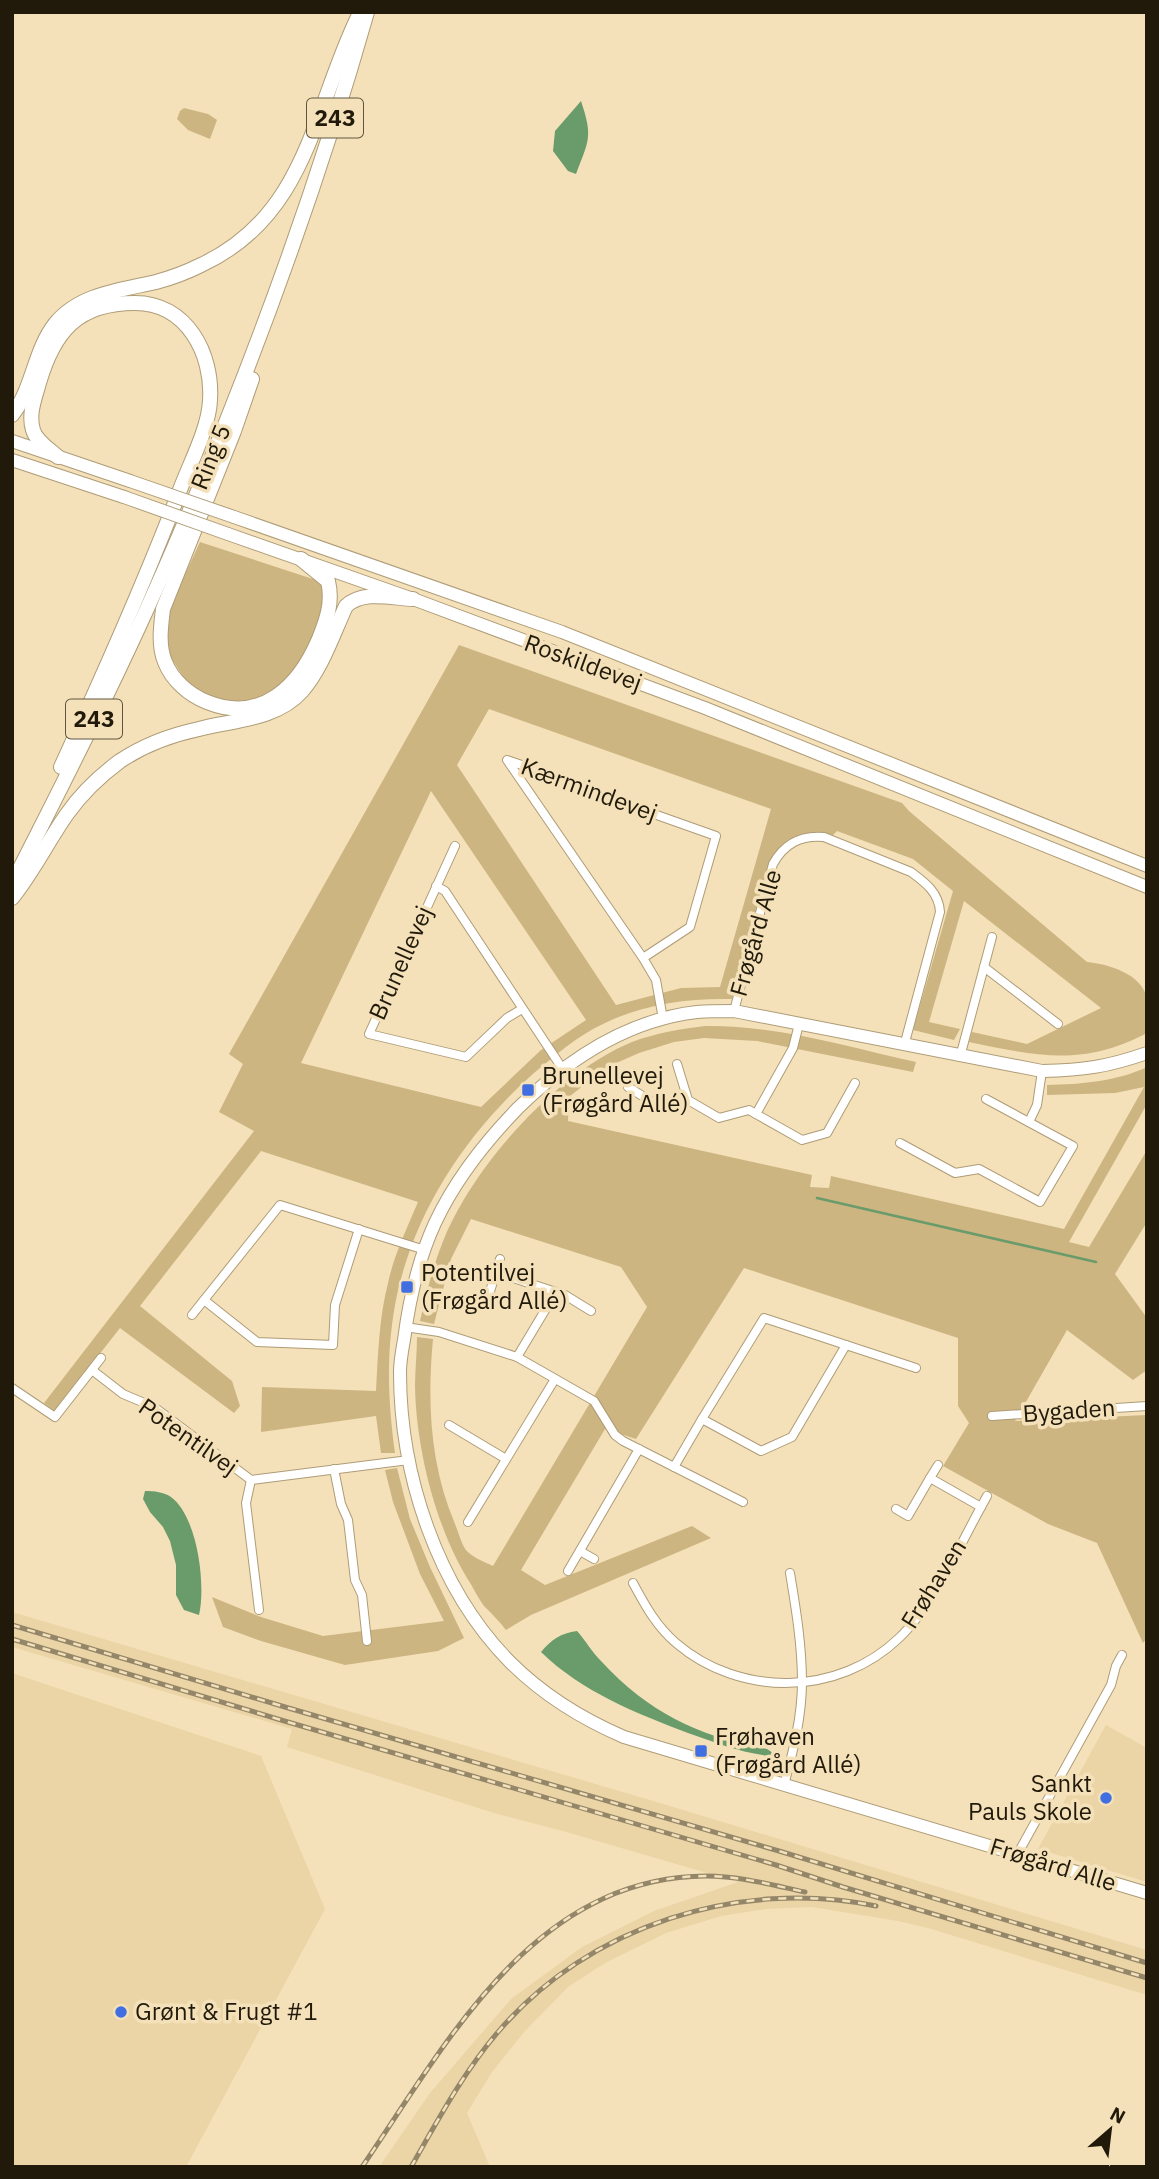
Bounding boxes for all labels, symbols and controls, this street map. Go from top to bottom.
road number: 243 [307,99,363,138]
street label: Ring 5 [183,419,238,494]
street label: Roskildevej [520,626,647,698]
road number: 243 [66,699,122,738]
street label: Kærmindevej [517,750,662,828]
street label: Frøgård Alle [722,866,788,1000]
street label: Brunellevej [361,901,439,1025]
place label: Brunellevej (Frøgård Allé) [542,1059,689,1119]
marker: Brunellevej (Frøgård Allé) [520,1082,536,1098]
place label: Potentilvej (Frøgård Allé) [421,1256,568,1316]
marker: Potentilvej (Frøgård Allé) [399,1279,415,1295]
street label: Potentilvej [133,1390,245,1482]
street label: Bygaden [1022,1391,1116,1429]
street label: Frøhaven [893,1533,973,1634]
place label: Frøhaven (Frøgård Allé) [715,1720,862,1780]
marker: Frøhaven (Frøgård Allé) [693,1743,709,1759]
place label: Sankt Pauls Skole [968,1767,1092,1827]
marker: Sankt Pauls Skole [1098,1790,1114,1806]
street label: Frøgård Alle [986,1830,1120,1898]
place label: Grønt & Frugt #1 [135,1995,318,2027]
marker: Grønt & Frugt #1 [113,2004,129,2020]
north arrow [1075,2095,1145,2165]
text: N [1106,2101,1130,2129]

